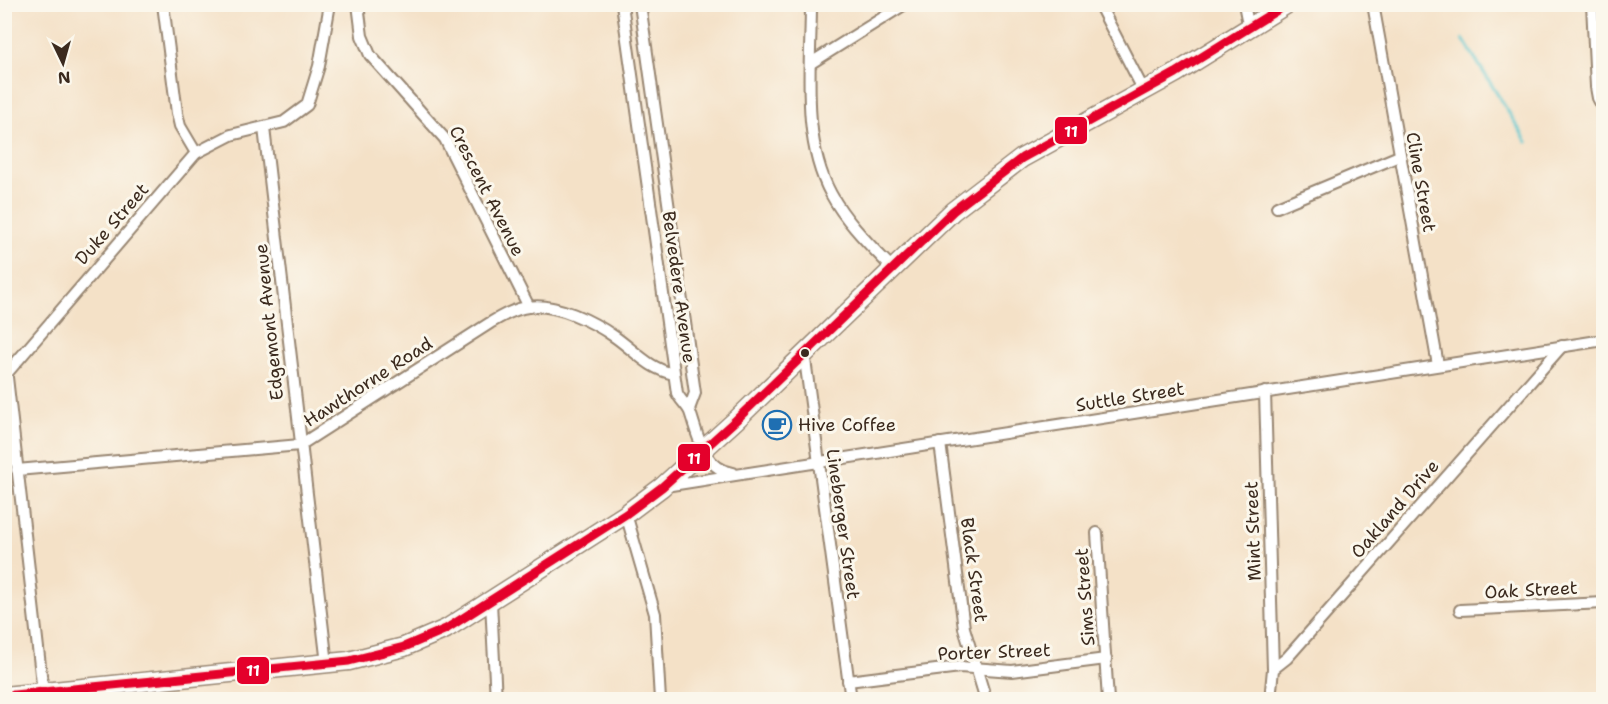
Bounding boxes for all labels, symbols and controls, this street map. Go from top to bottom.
north arrow [33,33,93,93]
text: N [57,66,71,88]
line badge: 11 [1054,116,1088,145]
text: 11 [1064,121,1078,142]
street label: Crescent Avenue [444,122,530,260]
street label: Cline Street [1400,130,1442,234]
street label: Duke Street [70,178,154,270]
street label: Belvedere Avenue [656,209,702,365]
street label: Edgemont Avenue [249,242,289,402]
street label: Hawthorne Road [299,331,437,433]
unlabelled marker [799,347,811,359]
street label: Suttle Street [1074,377,1186,417]
cafe icon: Hive Coffee [761,409,793,441]
place label: Hive Coffee [798,413,896,437]
line badge: 11 [677,443,711,472]
street label: Lineberger Street [821,447,865,601]
text: 11 [687,448,701,469]
street label: Oakland Drive [1345,455,1445,563]
street label: Mint Street [1239,481,1267,581]
street label: Black Street [955,516,993,624]
street label: Sims Street [1070,547,1100,647]
street label: Oak Street [1484,576,1578,604]
street label: Porter Street [937,638,1051,666]
line badge: 11 [236,656,270,685]
text: 11 [246,660,260,681]

